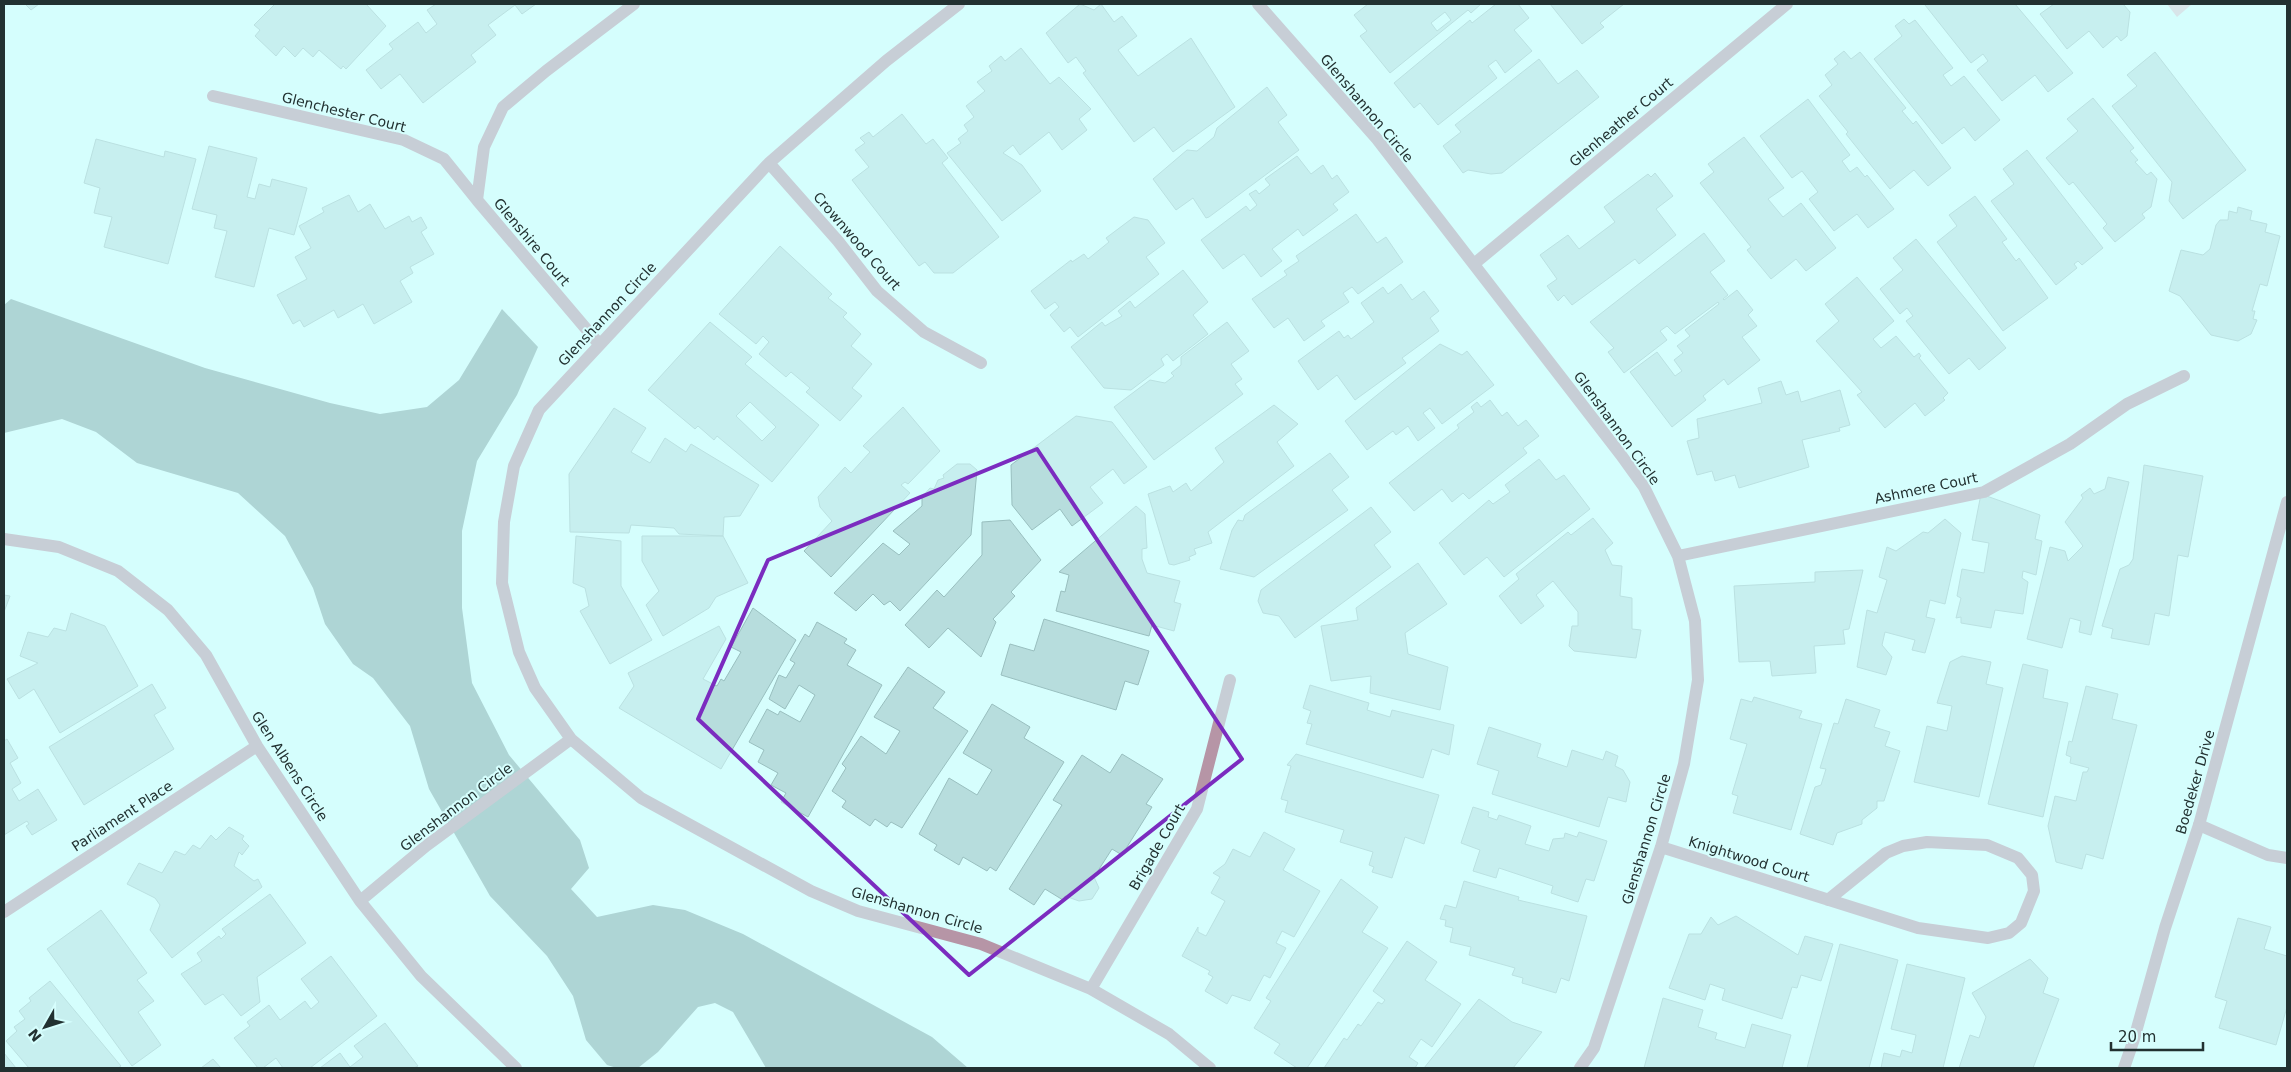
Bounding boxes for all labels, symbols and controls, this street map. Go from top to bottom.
street label: Glenshannon Circle [1317,51,1417,165]
street label: Glenheather Court [1566,74,1676,170]
street label: Glenchester Court [280,89,408,135]
street label: Crownwood Court [810,189,904,294]
street label: Glenshire Court [491,195,574,289]
street label: Glenshannon Circle [555,259,659,369]
street label: Glenshannon Circle [1571,368,1663,488]
street label: Ashmere Court [1873,469,1979,507]
street label: Glen Albens Circle [249,708,331,824]
street label: Boedeker Drive [2172,728,2218,836]
street label: Glenshannon Circle [397,760,515,854]
street label: Glenshannon Circle [1618,772,1674,906]
street label: Parliament Place [69,777,175,855]
street label: Brigade Court [1126,801,1188,893]
street label: Knightwood Court [1687,833,1812,885]
street label: Glenshannon Circle [849,884,985,936]
north arrow [20,1002,70,1052]
scale bar [2111,1020,2204,1052]
text: N [25,1026,45,1045]
text: 20 m [2118,1028,2156,1046]

